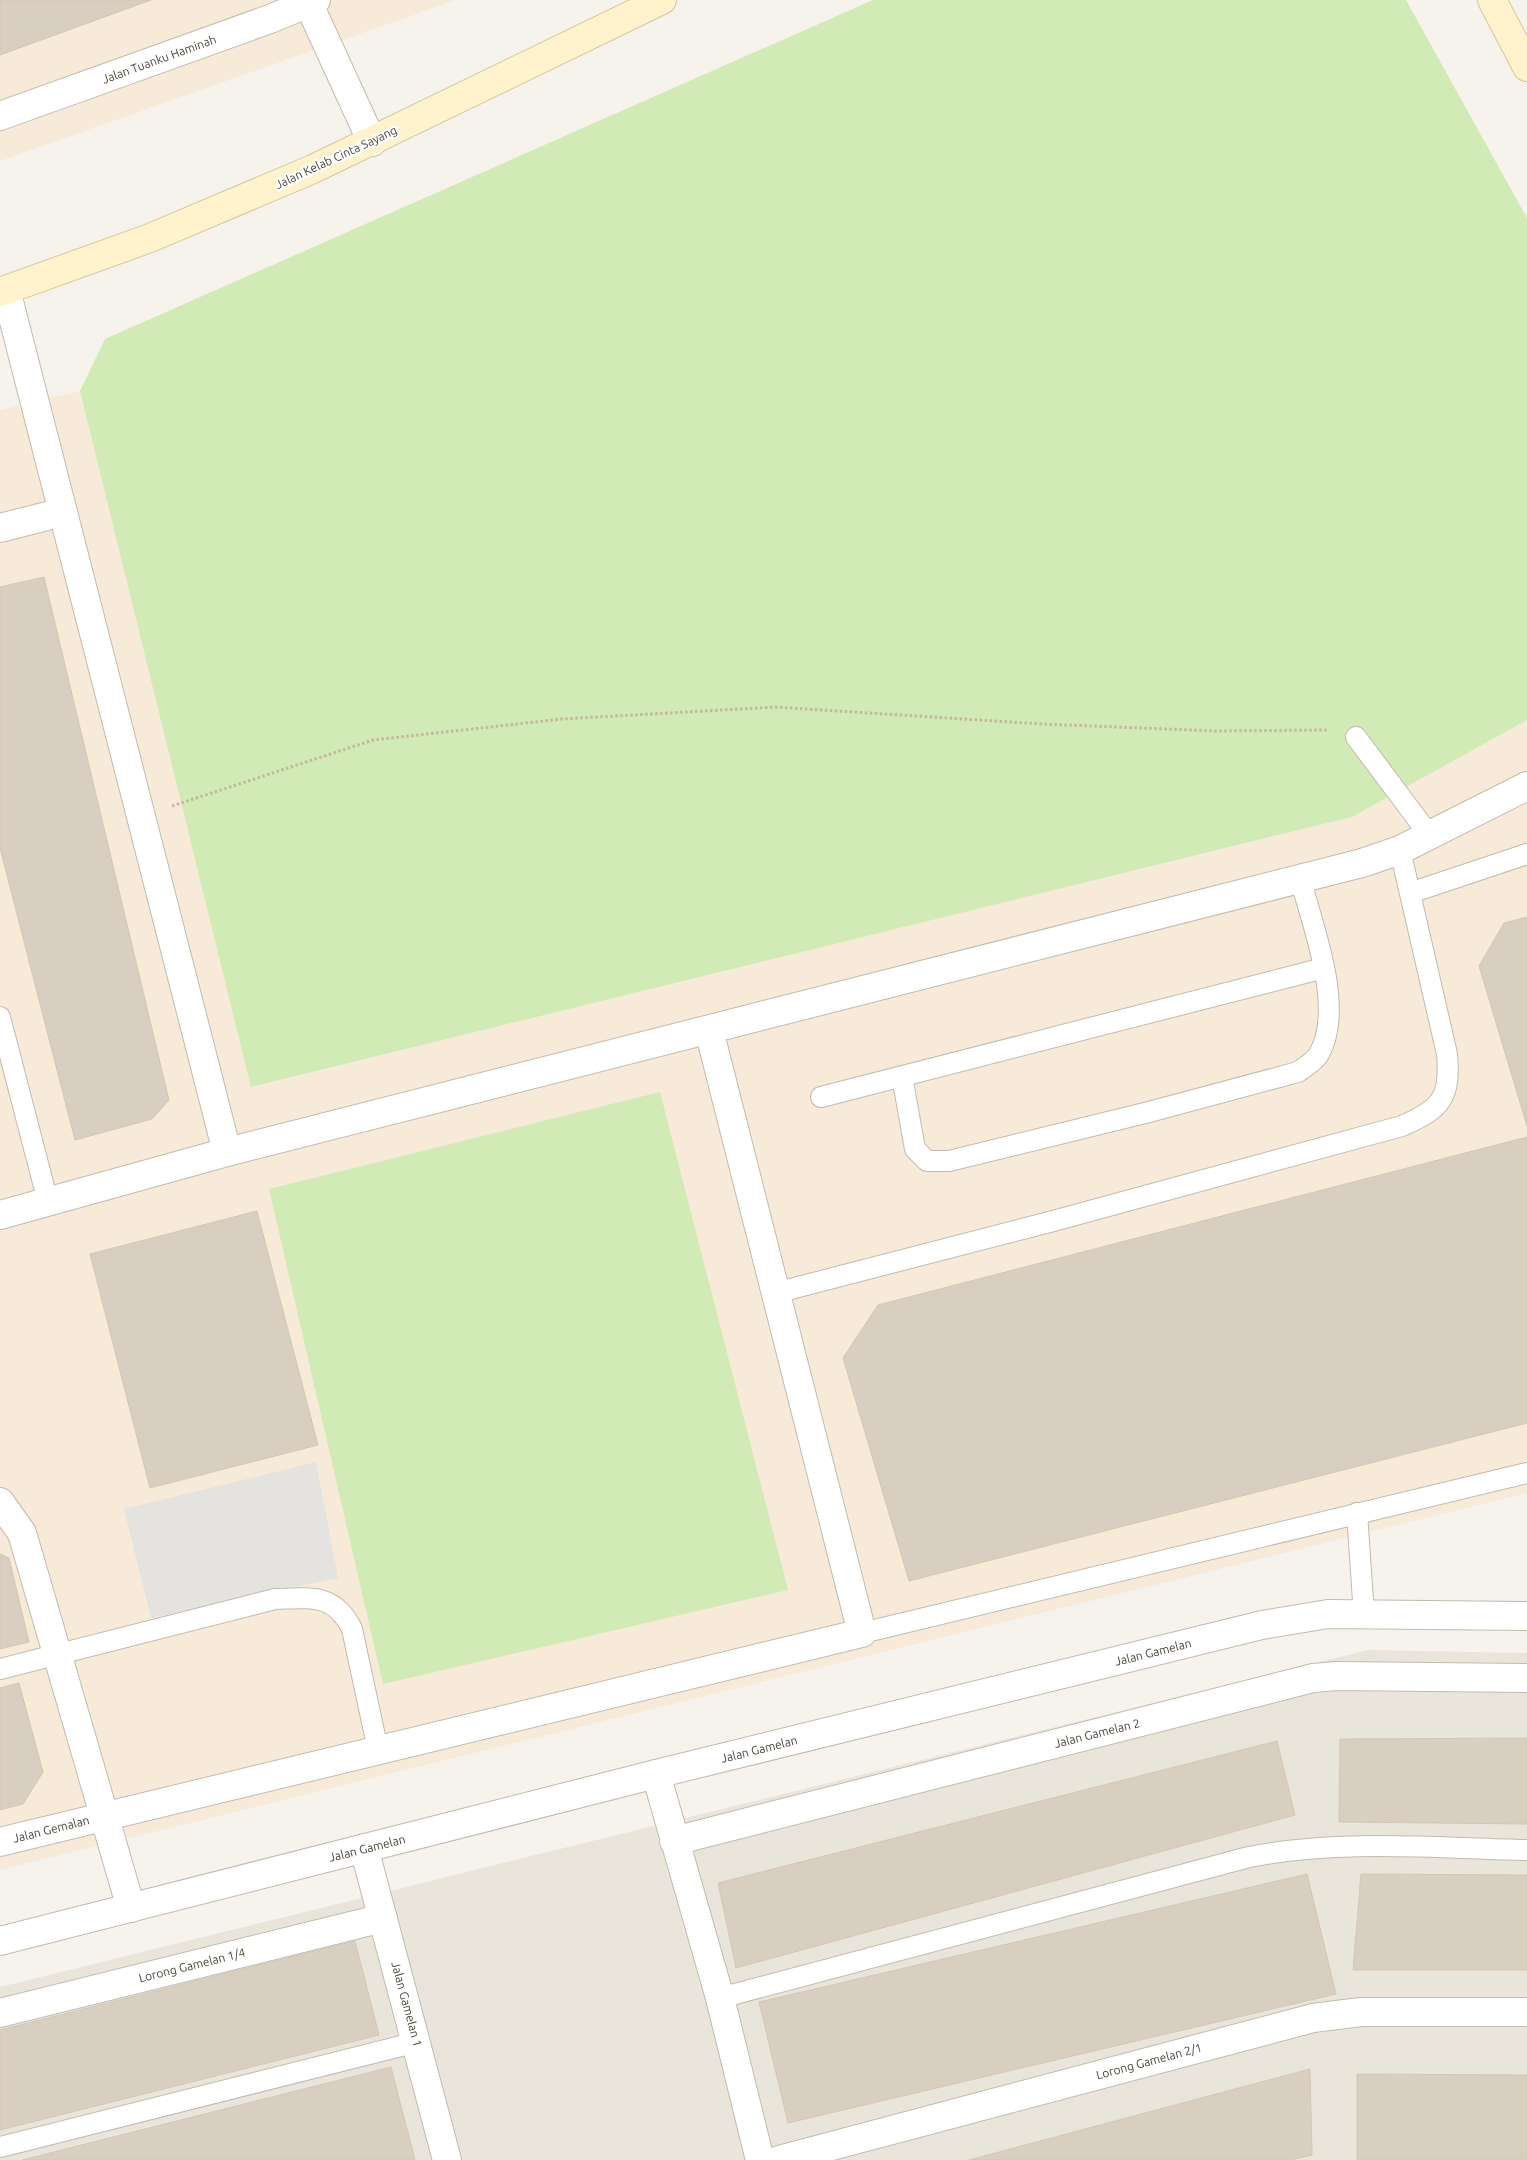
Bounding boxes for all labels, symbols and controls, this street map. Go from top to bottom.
street label: Jalan Tuanku Haminah [100,32,218,86]
street label: Jalan Kelab Cinta Sayang [273,123,399,191]
street label: Jalan Gamelan [1113,1636,1193,1668]
street label: Jalan Gamelan 2 [1053,1716,1141,1750]
street label: Jalan Gamelan [719,1733,799,1765]
street label: Jalan Gemalan [11,1813,91,1845]
street label: Jalan Gamelan [327,1832,407,1864]
street label: Lorong Gamelan 1/4 [137,1945,247,1985]
street label: Jalan Gamelan 1 [389,1960,425,2048]
street label: Lorong Gamelan 2/1 [1095,2041,1203,2081]

